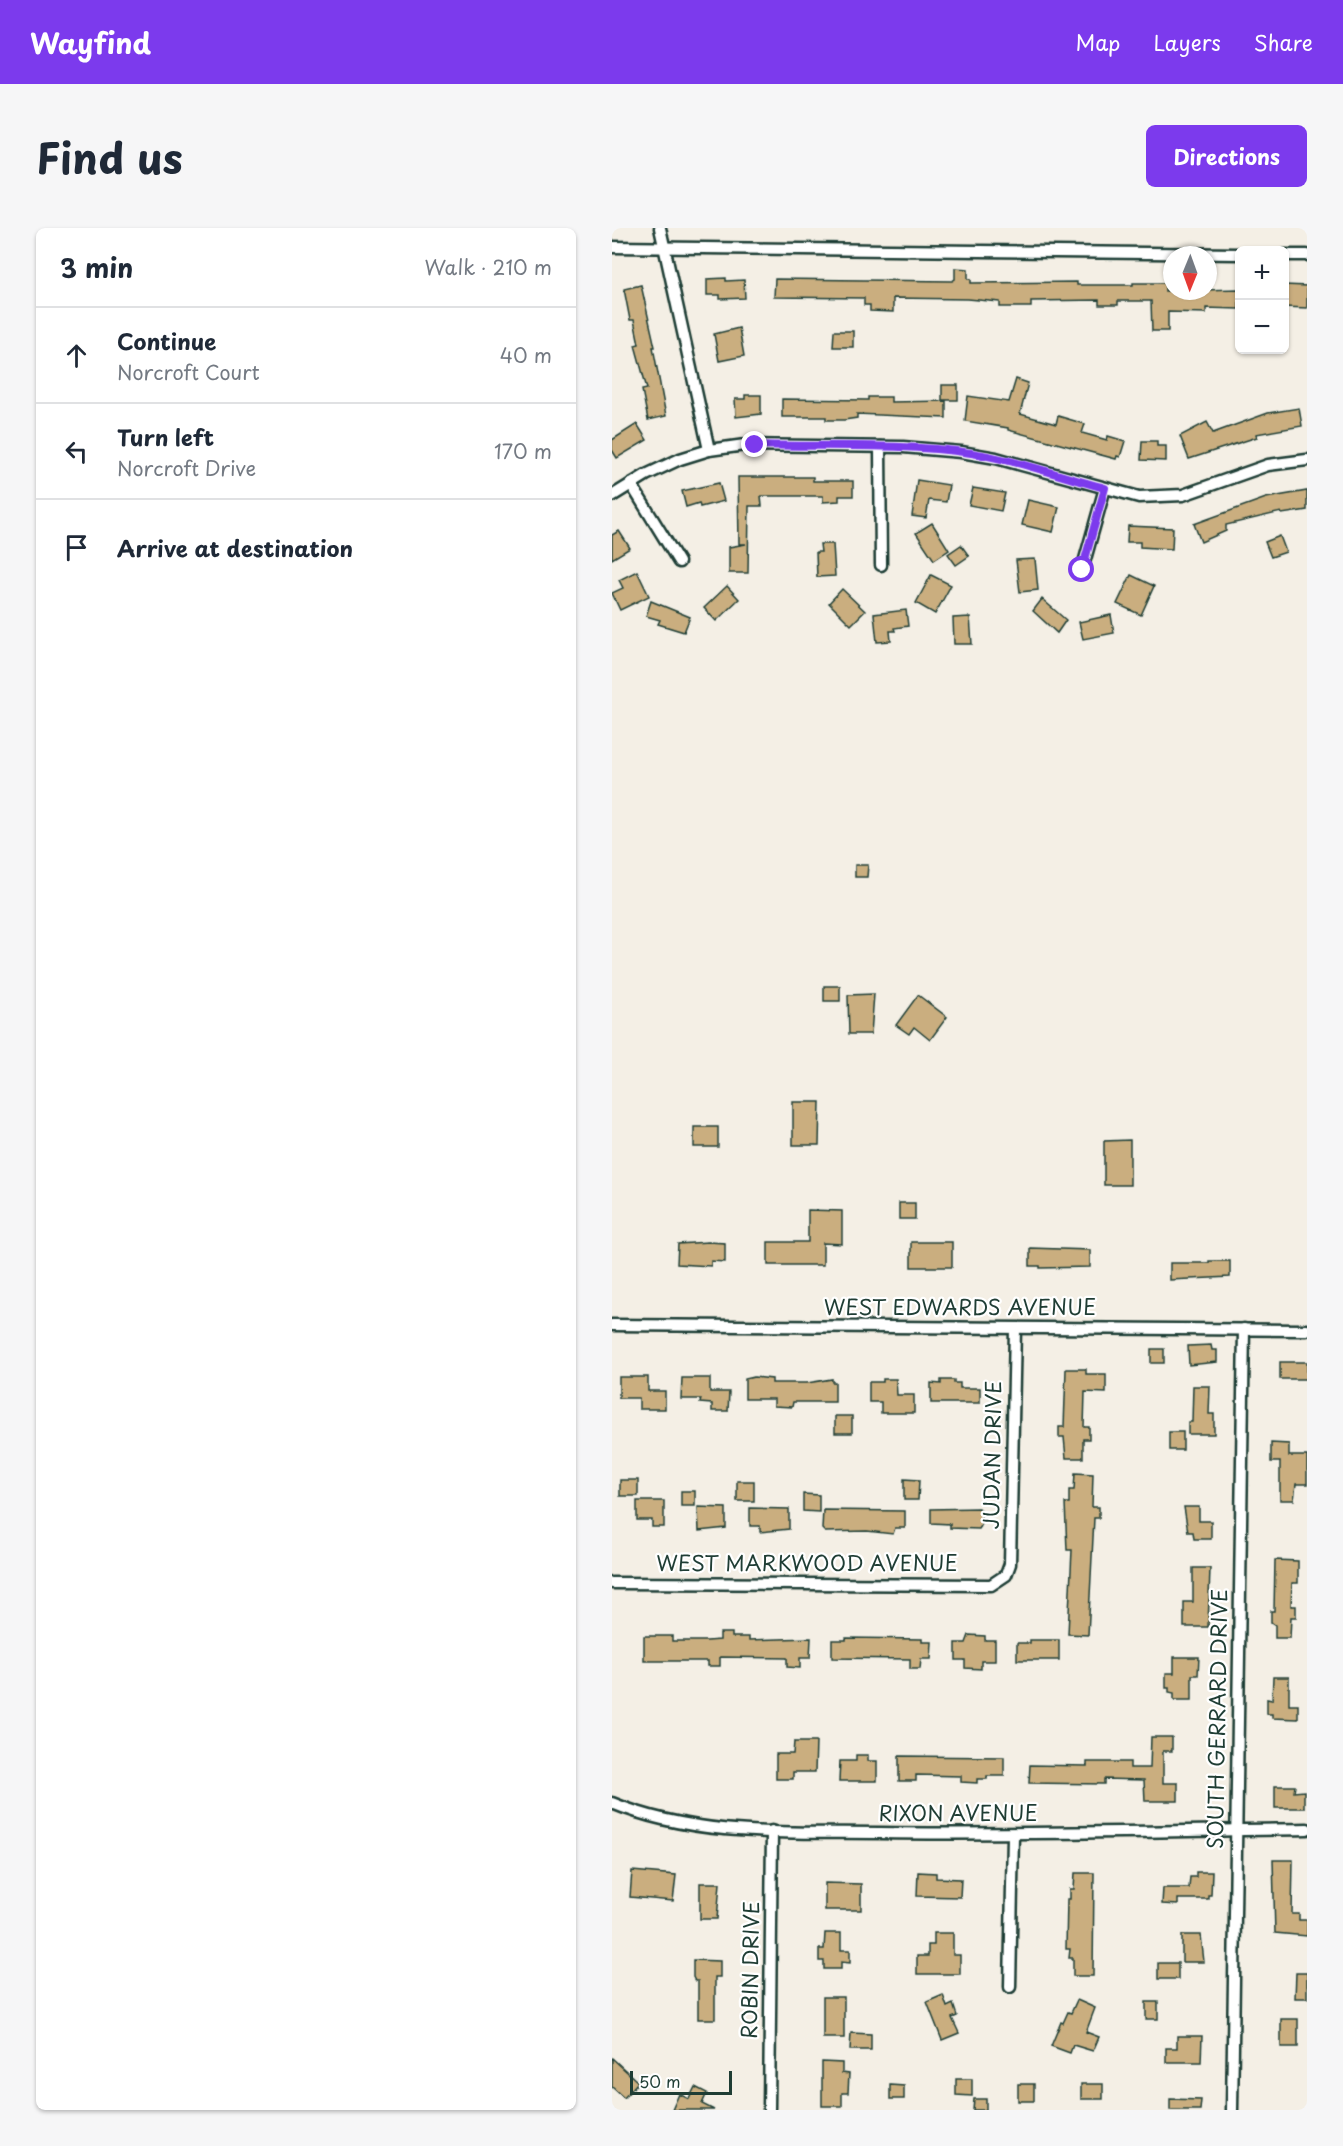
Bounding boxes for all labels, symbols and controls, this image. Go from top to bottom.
text: Wayfind [30,21,151,64]
text: Map [1076,26,1120,58]
text: Layers [1153,26,1221,58]
text: Share [1254,26,1313,58]
text: Find us [36,125,183,188]
button: Directions [1146,125,1307,187]
north arrow [1163,246,1217,300]
map controls [1235,246,1289,354]
button: + [1235,246,1289,300]
text: 3 min [60,248,133,287]
text: Walk · 210 m [425,252,552,282]
button: − [1235,300,1289,354]
text: Continue [117,324,216,357]
icon: ahead [60,339,93,372]
text: 40 m [500,340,552,370]
text: Norcroft Court [117,357,260,387]
text: Turn left [117,420,214,453]
route end [741,431,767,457]
icon: left [60,435,93,468]
text: 170 m [494,436,552,466]
text: Norcroft Drive [117,453,256,483]
icon: arrive [60,531,93,564]
text: Arrive at destination [117,531,353,564]
route start [1068,556,1094,582]
street label: WEST EDWARDS AVENUE [824,1290,1096,1322]
street label: JUDAN DRIVE [974,1380,1008,1530]
street label: WEST MARKWOOD AVENUE [656,1546,958,1578]
street label: SOUTH GERRARD DRIVE [1198,1589,1234,1849]
street label: RIXON AVENUE [878,1796,1038,1828]
street label: ROBIN DRIVE [732,1901,766,2039]
scale bar [630,2068,732,2096]
text: 50 m [639,2069,680,2093]

